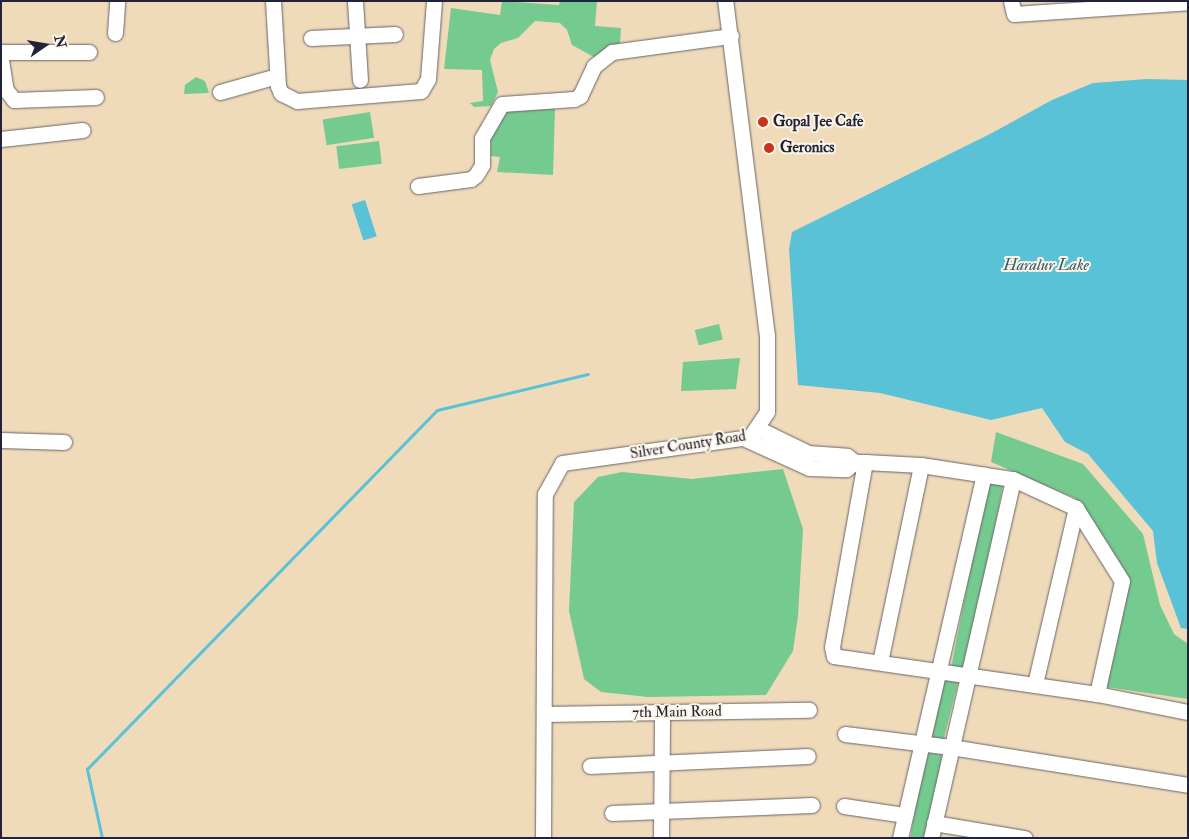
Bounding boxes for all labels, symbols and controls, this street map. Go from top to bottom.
north arrow [20,20,70,70]
text: N [50,33,70,50]
place label: Gopal Jee Cafe [773,113,863,131]
marker: Gopal Jee Cafe [757,116,769,128]
place label: Geronics [780,139,834,157]
marker: Geronics [762,141,776,155]
water label: Haralur Lake [1003,255,1089,275]
street label: Silver County Road [629,427,747,463]
street label: 7th Main Road [632,702,722,722]

